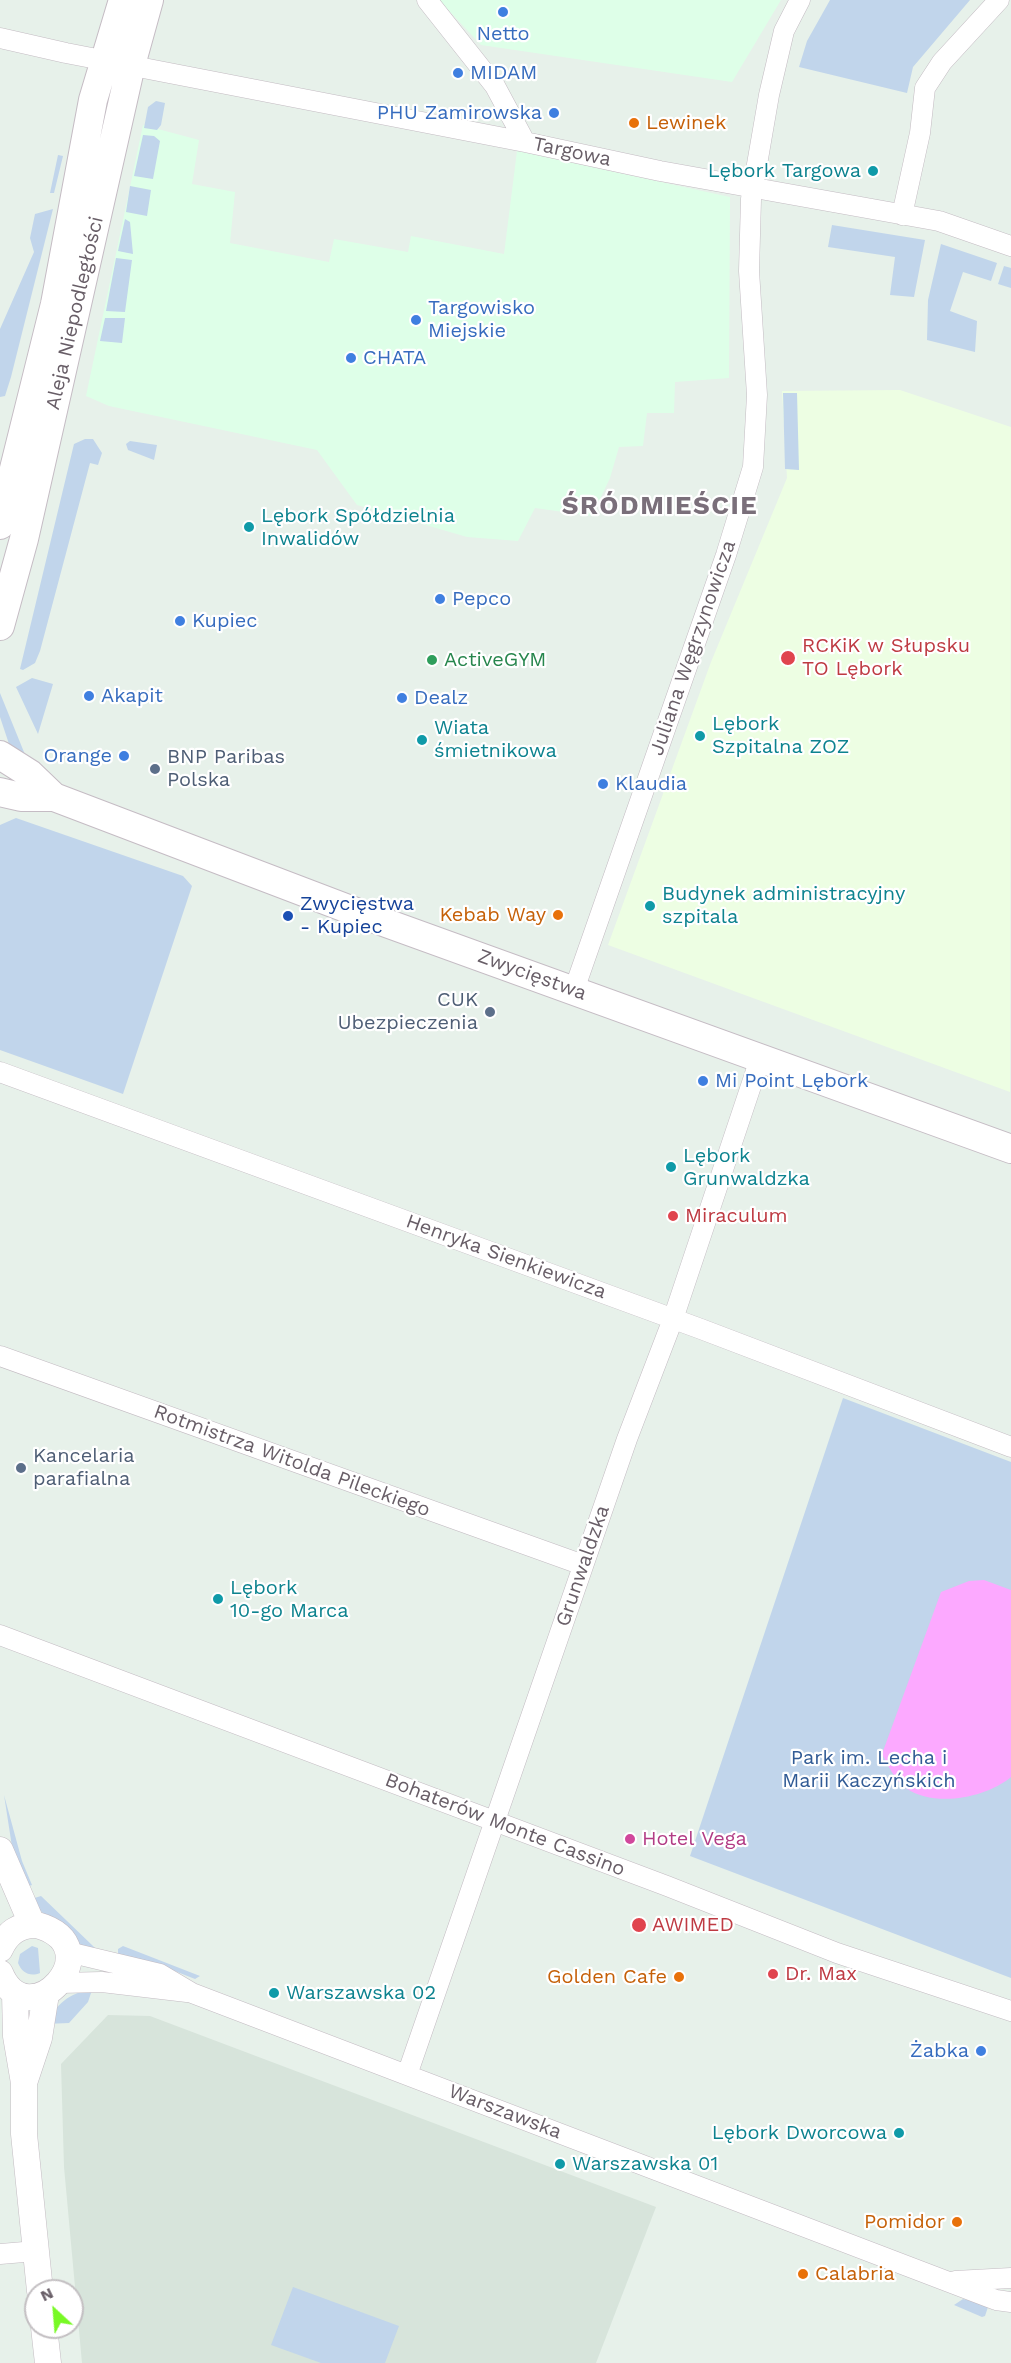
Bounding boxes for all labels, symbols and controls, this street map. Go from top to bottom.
marker: Netto [496,5,510,19]
place label: Netto [476,22,530,46]
place label: MIDAM [470,61,537,85]
marker: MIDAM [451,66,465,80]
place label: PHU Zamirowska [377,101,542,125]
marker: PHU Zamirowska [547,106,561,120]
place label: Lewinek [646,111,726,135]
marker: Lewinek [627,116,641,130]
street label: Targowa [531,132,613,172]
place label: Lębork Targowa [708,159,861,183]
marker: Lębork Targowa [866,164,880,178]
street label: Aleja Niepodległości [41,214,109,412]
place label: Targowisko Miejskie [428,296,535,343]
marker: Targowisko Miejskie [409,313,423,327]
place label: CHATA [363,346,426,370]
marker: CHATA [344,351,358,365]
district label: ŚRÓDMIEŚCIE [562,490,758,522]
place label: Lębork Spółdzielnia Inwalidów [261,504,455,551]
marker: Lębork Spółdzielnia Inwalidów [242,520,256,534]
street label: Juliana Węgrzynowicza [645,537,741,759]
place label: Pepco [452,587,511,611]
marker: Pepco [433,592,447,606]
place label: Kupiec [192,609,258,633]
marker: Kupiec [173,614,187,628]
place label: RCKiK w Słupsku TO Lębork [802,634,970,681]
place label: ActiveGYM [444,648,546,672]
marker: RCKiK w Słupsku TO Lębork [779,649,797,667]
marker: ActiveGYM [425,653,439,667]
place label: Akapit [101,684,163,708]
place label: Dealz [414,686,468,710]
marker: Akapit [82,689,96,703]
marker: Dealz [395,691,409,705]
place label: Lębork Szpitalna ZOZ [712,712,849,759]
place label: Wiata śmietnikowa [434,716,557,763]
marker: Lębork Szpitalna ZOZ [693,729,707,743]
marker: Wiata śmietnikowa [415,733,429,747]
place label: Orange [43,744,112,768]
place label: BNP Paribas Polska [167,745,285,792]
marker: Orange [117,749,131,763]
marker: BNP Paribas Polska [148,762,162,776]
place label: Klaudia [615,772,687,796]
marker: Klaudia [596,777,610,791]
place label: Budynek administracyjny szpitala [662,882,905,929]
place label: Zwycięstwa - Kupiec [300,892,414,939]
marker: Budynek administracyjny szpitala [643,899,657,913]
place label: Kebab Way [439,903,546,927]
marker: Kebab Way [551,908,565,922]
marker: Zwycięstwa - Kupiec [281,909,295,923]
street label: Zwycięstwa [474,944,590,1006]
place label: CUK Ubezpieczenia [338,988,478,1035]
marker: CUK Ubezpieczenia [483,1005,497,1019]
place label: Mi Point Lębork [715,1069,868,1093]
marker: Mi Point Lębork [696,1074,710,1088]
place label: Lębork Grunwaldzka [683,1144,810,1191]
marker: Lębork Grunwaldzka [664,1160,678,1174]
place label: Miraculum [685,1204,788,1228]
marker: Miraculum [666,1209,680,1223]
street label: Henryka Sienkiewicza [403,1210,609,1304]
street label: Rotmistrza Witolda Pileckiego [151,1400,433,1522]
place label: Kancelaria parafialna [33,1444,135,1491]
marker: Kancelaria parafialna [14,1461,28,1475]
street label: Grunwaldzka [551,1502,615,1630]
place label: Lębork 10-go Marca [230,1576,349,1623]
marker: Lębork 10-go Marca [211,1592,225,1606]
park label: Park im. Lecha i Marii Kaczyńskich [782,1746,956,1793]
street label: Bohaterów Monte Cassino [382,1768,628,1882]
place label: Hotel Vega [642,1827,747,1851]
marker: Hotel Vega [623,1832,637,1846]
place label: AWIMED [652,1913,734,1937]
marker: AWIMED [630,1916,648,1934]
place label: Dr. Max [785,1962,857,1986]
place label: Golden Cafe [547,1965,667,1989]
marker: Dr. Max [766,1967,780,1981]
marker: Golden Cafe [672,1970,686,1984]
place label: Warszawska 02 [286,1981,436,2005]
marker: Warszawska 02 [267,1986,281,2000]
place label: Żabka [910,2039,969,2063]
marker: Żabka [974,2044,988,2058]
street label: Warszawska [445,2079,565,2145]
place label: Lębork Dworcowa [712,2121,887,2145]
marker: Lębork Dworcowa [892,2126,906,2140]
place label: Warszawska 01 [572,2152,718,2176]
marker: Warszawska 01 [553,2157,567,2171]
place label: Pomidor [864,2210,945,2234]
marker: Pomidor [950,2215,964,2229]
place label: Calabria [815,2262,895,2286]
marker: Calabria [796,2267,810,2281]
north arrow [24,2279,84,2339]
text: N [37,2283,56,2305]

